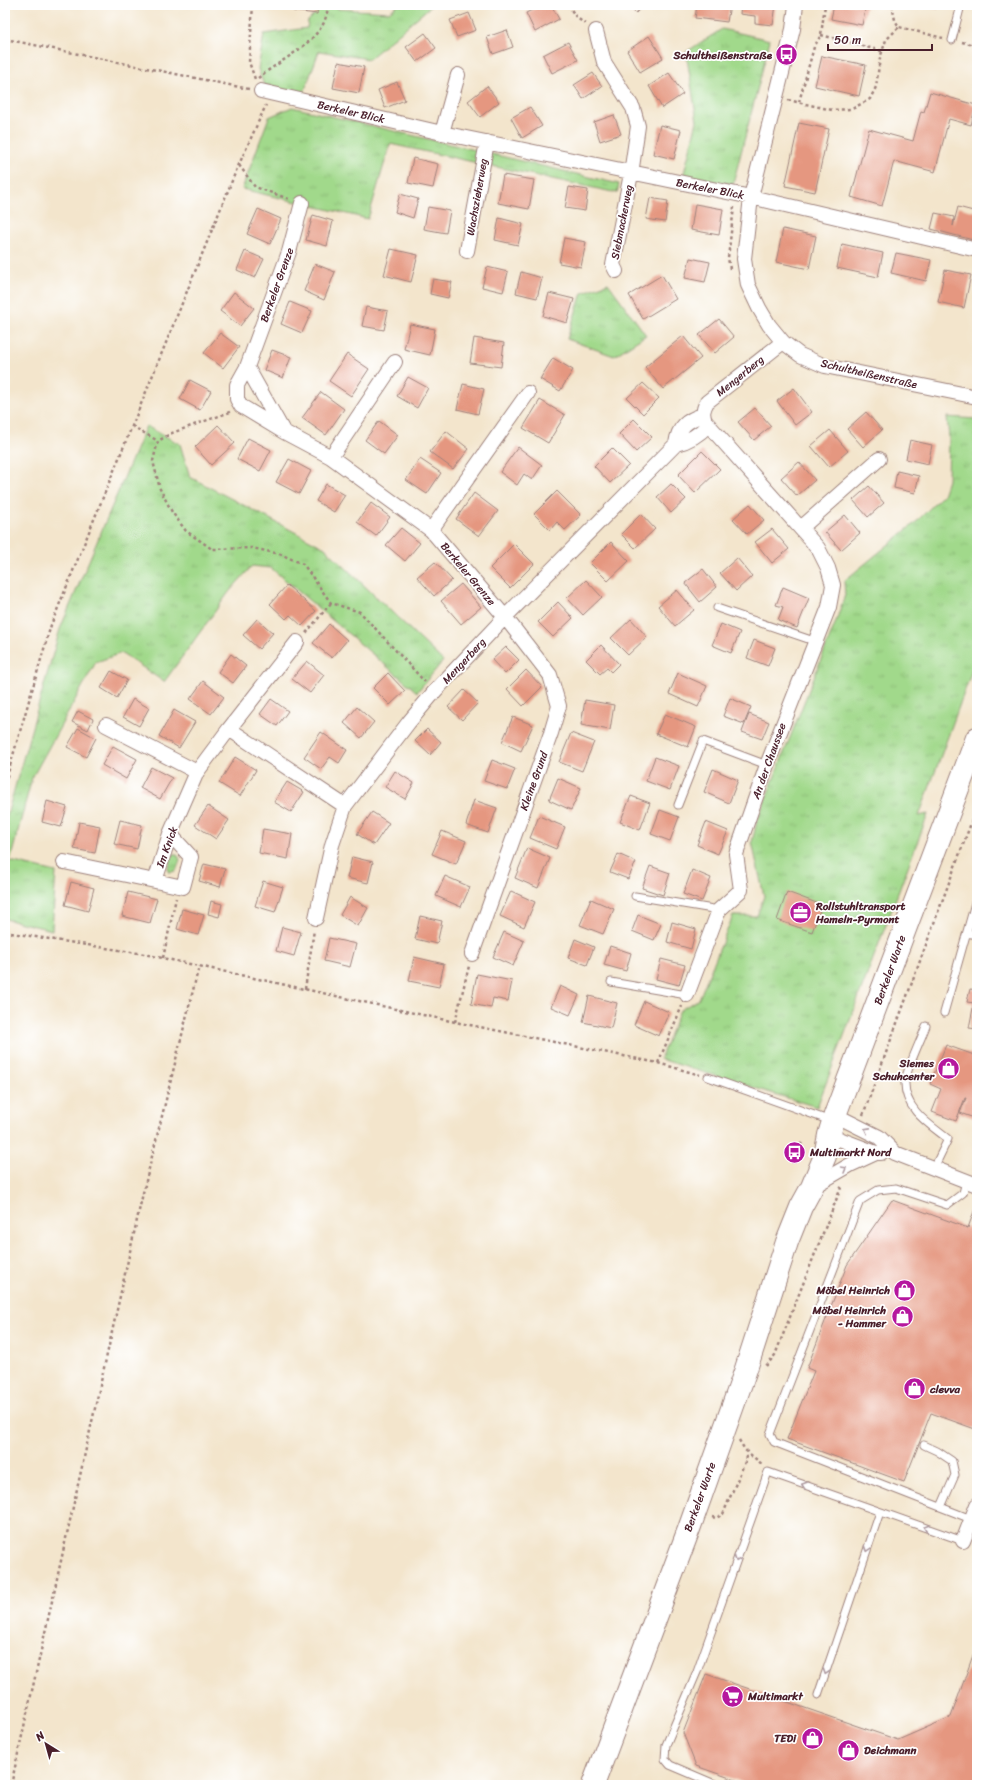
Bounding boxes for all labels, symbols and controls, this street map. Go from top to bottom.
scale bar [828,26,932,52]
text: 50 m [834,29,861,51]
bus stop icon: Schultheißenstraße [774,42,800,68]
place label: Schultheißenstraße [673,46,773,65]
street label: Berkeler Blick [315,95,387,129]
street label: Wachszieherweg [461,156,493,237]
street label: Berkeler Blick [674,173,746,205]
street label: Siebmacherweg [605,183,639,261]
street label: Berkeler Grenze [255,245,299,325]
street label: Mengerberg [712,350,769,402]
street label: Schultheißenstraße [819,354,920,394]
street label: Berkeler Grenze [436,538,501,610]
street label: Mengerberg [437,633,491,689]
street label: An der Chaussee [746,720,792,803]
street label: Kleine Grund [515,748,554,813]
street label: Im Knick [150,824,183,871]
place label: Rollstuhltransport Hameln-Pyrmont [815,897,905,929]
office icon: Rollstuhltransport Hameln-Pyrmont [787,899,813,925]
street label: Berkeler Warte [869,932,912,1008]
place label: Siemes Schuhcenter [872,1054,935,1086]
shop icon: Siemes Schuhcenter [936,1056,962,1082]
one-way arrow [864,1128,872,1135]
bus stop icon: Multimarkt Nord [782,1139,808,1165]
place label: Multimarkt Nord [809,1143,892,1162]
one-way arrow [840,1166,847,1173]
shop icon: Möbel Heinrich [892,1277,918,1303]
place label: Möbel Heinrich [815,1281,890,1300]
place label: Möbel Heinrich - Hammer [811,1301,887,1333]
shop icon: Möbel Heinrich - Hammer [889,1303,915,1329]
shop icon: clevva [902,1376,928,1402]
place label: clevva [929,1380,961,1399]
street label: Berkeler Warte [679,1459,722,1535]
one-way arrow [800,1481,807,1489]
one-way arrow [923,1524,930,1533]
one-way arrow [864,1545,872,1552]
one-way arrow [733,1555,742,1562]
one-way arrow [822,1668,831,1675]
supermarket icon: Multimarkt [720,1683,746,1709]
place label: Multimarkt [747,1687,804,1706]
north arrow [26,1724,66,1764]
shop icon: TEDi [799,1725,825,1751]
text: N [31,1726,49,1747]
place label: TEDi [774,1729,797,1748]
shop icon: Deichmann [835,1737,861,1763]
place label: Deichmann [864,1741,916,1760]

